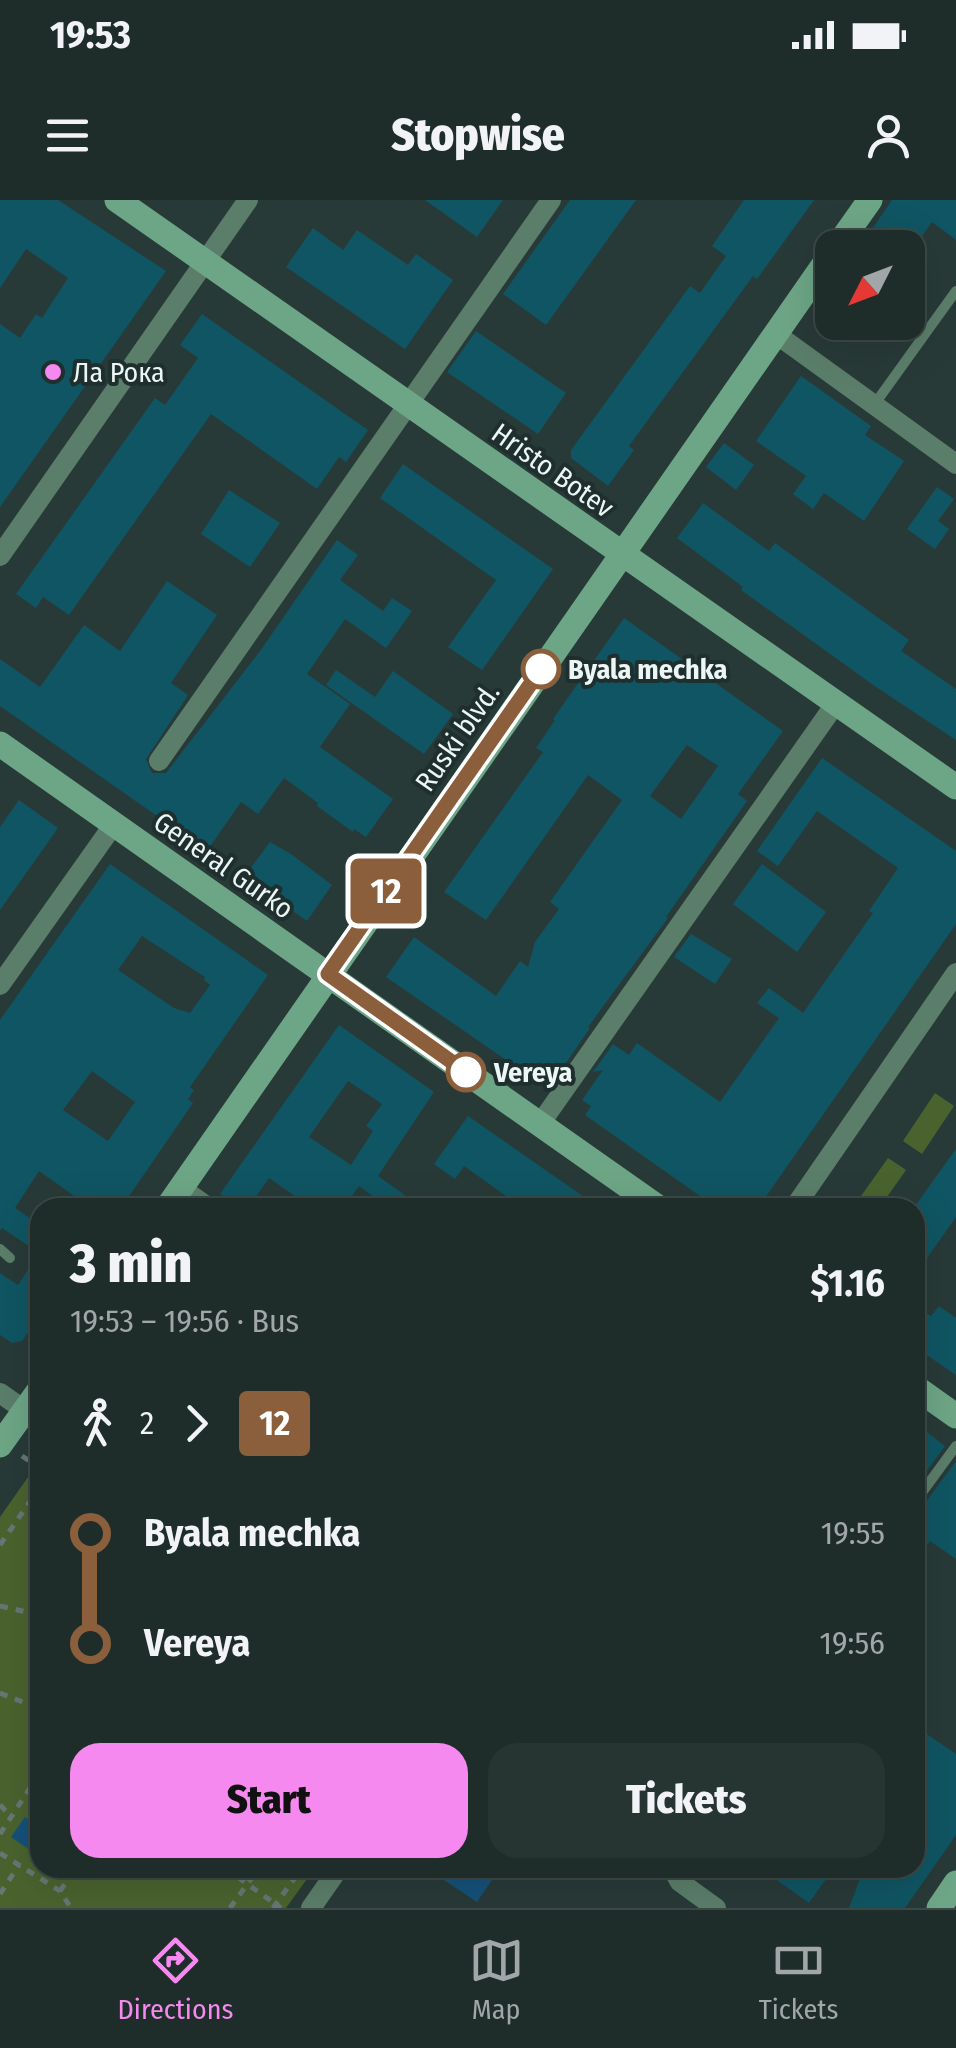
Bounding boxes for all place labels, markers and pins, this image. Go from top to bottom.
place label: Ла Рока [73,356,165,389]
marker: Ла Рока [42,361,64,383]
marker: Byala mechka [522,650,560,688]
place label: Byala mechka [568,653,728,686]
marker: Vereya [447,1053,485,1091]
place label: Vereya [493,1056,572,1089]

